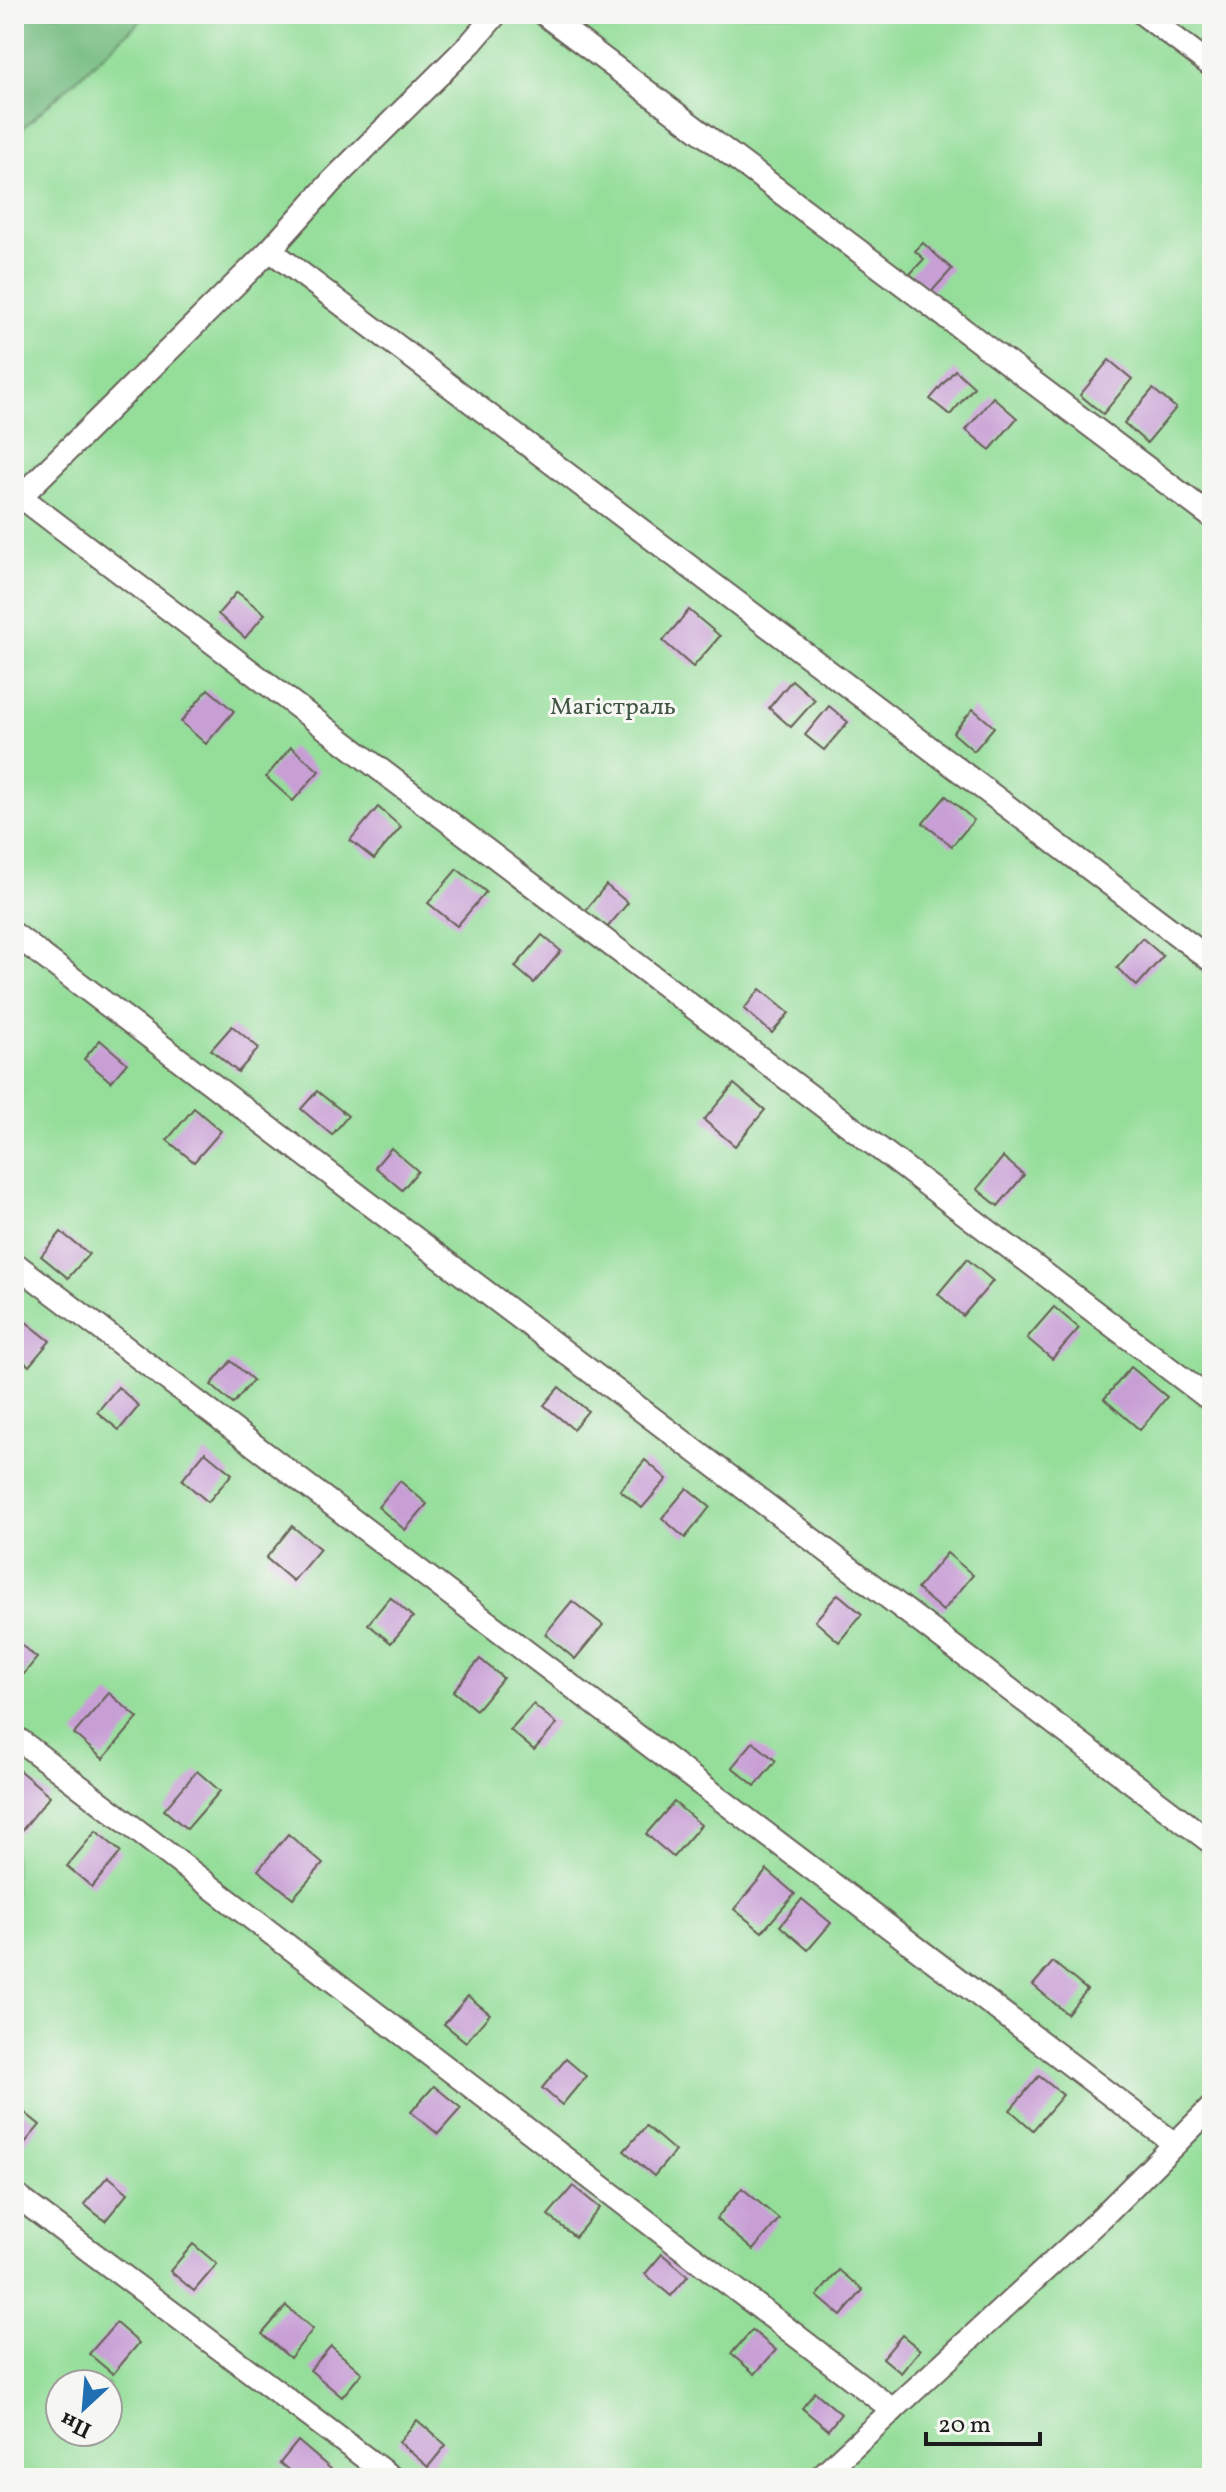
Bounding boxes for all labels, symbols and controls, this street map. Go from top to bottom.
park label: Магістраль [550,691,676,725]
north arrow [44,2368,124,2448]
scale bar [926,2396,1040,2446]
text: Пн [55,2403,97,2445]
text: 20 m [938,2409,991,2443]

